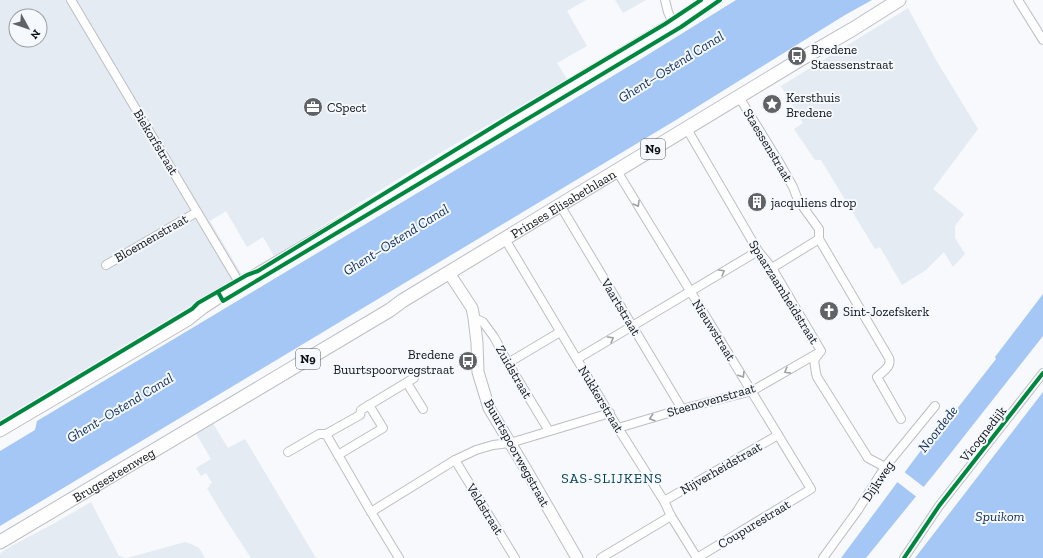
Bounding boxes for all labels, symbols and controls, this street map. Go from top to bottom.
north arrow [8,8,48,48]
text: N [27,27,43,42]
water label: Ghent–Ostend Canal [615,28,727,106]
place label: Bredene Staessenstraat [811,42,894,72]
bus stop icon: Bredene Staessenstraat [786,45,808,67]
place label: Kersthuis Bredene [786,90,840,120]
place icon: Kersthuis Bredene [761,93,783,115]
office icon: CSpect [302,96,324,118]
place label: CSpect [327,100,367,115]
street label: Staessenstraat [740,106,796,184]
street label: Biekorfstraat [131,107,182,178]
road number: N9 [641,139,665,159]
street label: Prinses Elisabethlaan [508,166,619,241]
building icon: jacquliens drop [746,191,768,213]
place label: jacquliens drop [770,195,857,211]
one-way arrow [633,200,640,207]
water label: Ghent–Ostend Canal [340,201,452,279]
street label: Bloemenstraat [112,211,190,265]
street label: Spaarzaamheidstraat [746,237,822,347]
one-way arrow [718,270,725,277]
street label: Vaartstraat [598,275,644,338]
street label: Nieuwstraat [689,297,739,364]
church icon: Sint-Jozefskerk [818,300,840,322]
place label: Sint-Jozefskerk [843,304,929,319]
one-way arrow [607,336,614,344]
street label: Zuidstraat [493,343,535,401]
place label: Bredene Buurtspoorwegstraat [333,347,454,377]
road number: N9 [296,349,320,369]
bus stop icon: Bredene Buurtspoorwegstraat [457,350,479,372]
street label: Nukkerstraat [575,363,627,435]
one-way arrow [784,366,791,373]
water label: Ghent–Ostend Canal [64,370,176,446]
one-way arrow [737,371,744,378]
street label: Steenovenstraat [665,380,757,420]
street label: Buurtspoorwegstraat [481,397,553,510]
water label: Noordede [915,402,961,456]
street label: Vicognedijk [956,403,1010,466]
one-way arrow [649,413,656,422]
street label: Nijverheidstraat [678,438,765,498]
street label: Brugsesteenweg [70,444,157,505]
street label: Dijkweg [859,458,898,505]
district label: SAS-SLIJKENS [561,470,663,487]
street label: Veldstraat [463,480,507,538]
street label: Coupurestraat [715,496,793,551]
water label: Spuikom [975,508,1025,525]

